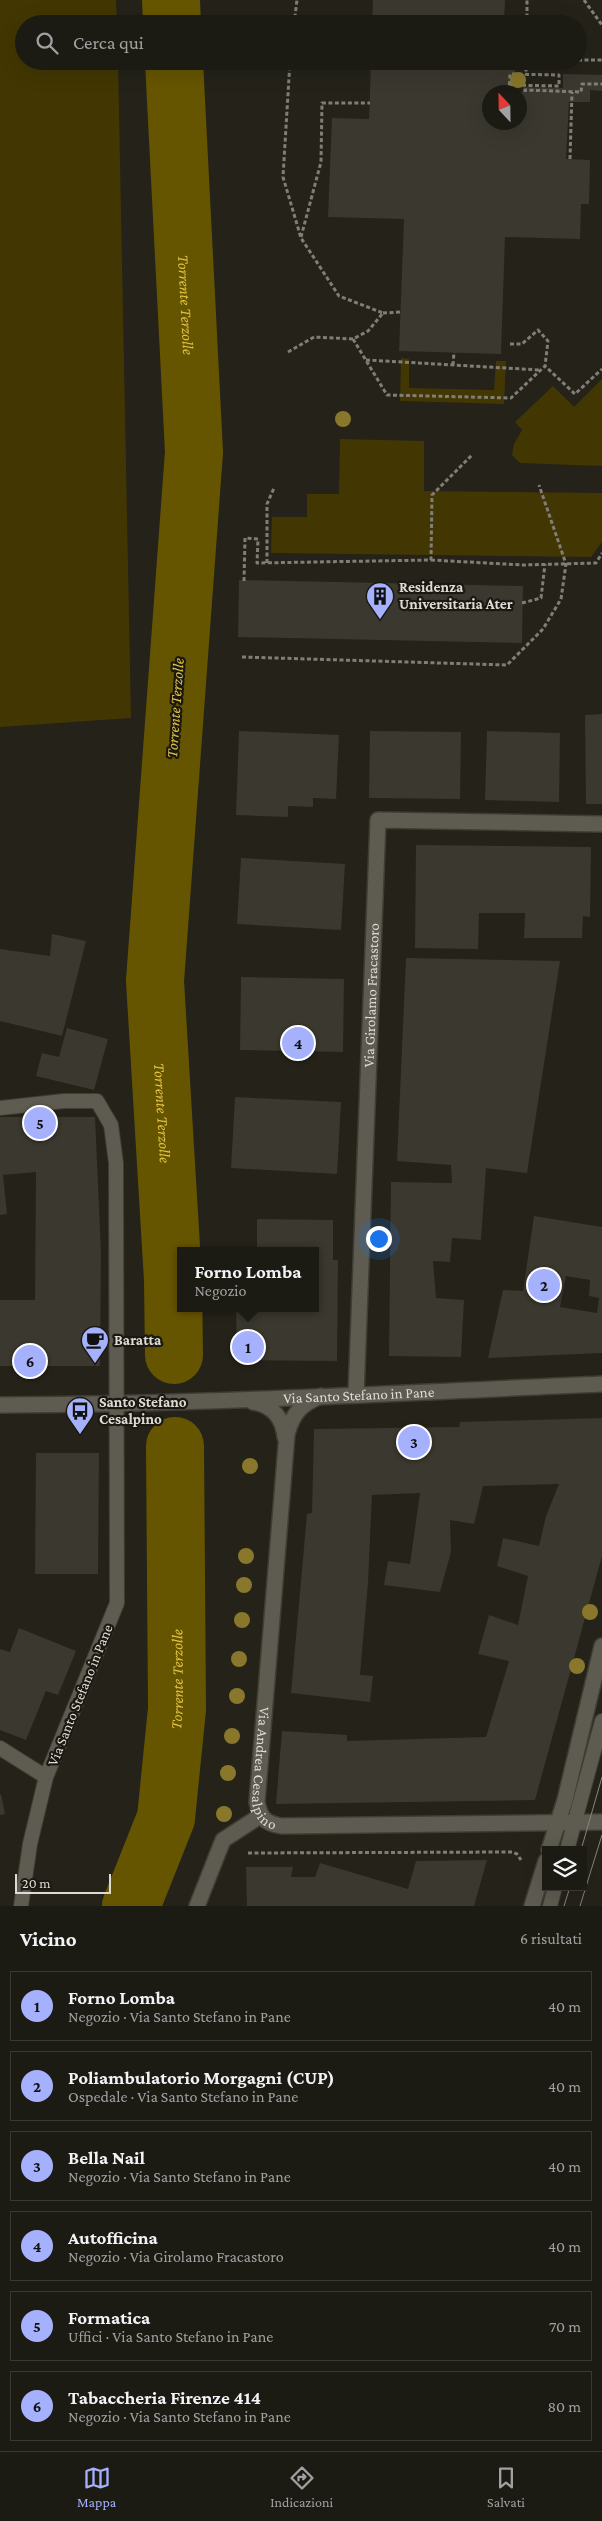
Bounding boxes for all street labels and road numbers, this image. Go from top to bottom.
street label: Via Girolamo Fracastoro [361,923,382,1068]
street label: Via Santo Stefano in Pane [283,1384,435,1406]
street label: Via Santo Stefano in Pane [44,1622,116,1768]
street label: Via Andrea Cesalpino [249,1706,279,1833]

